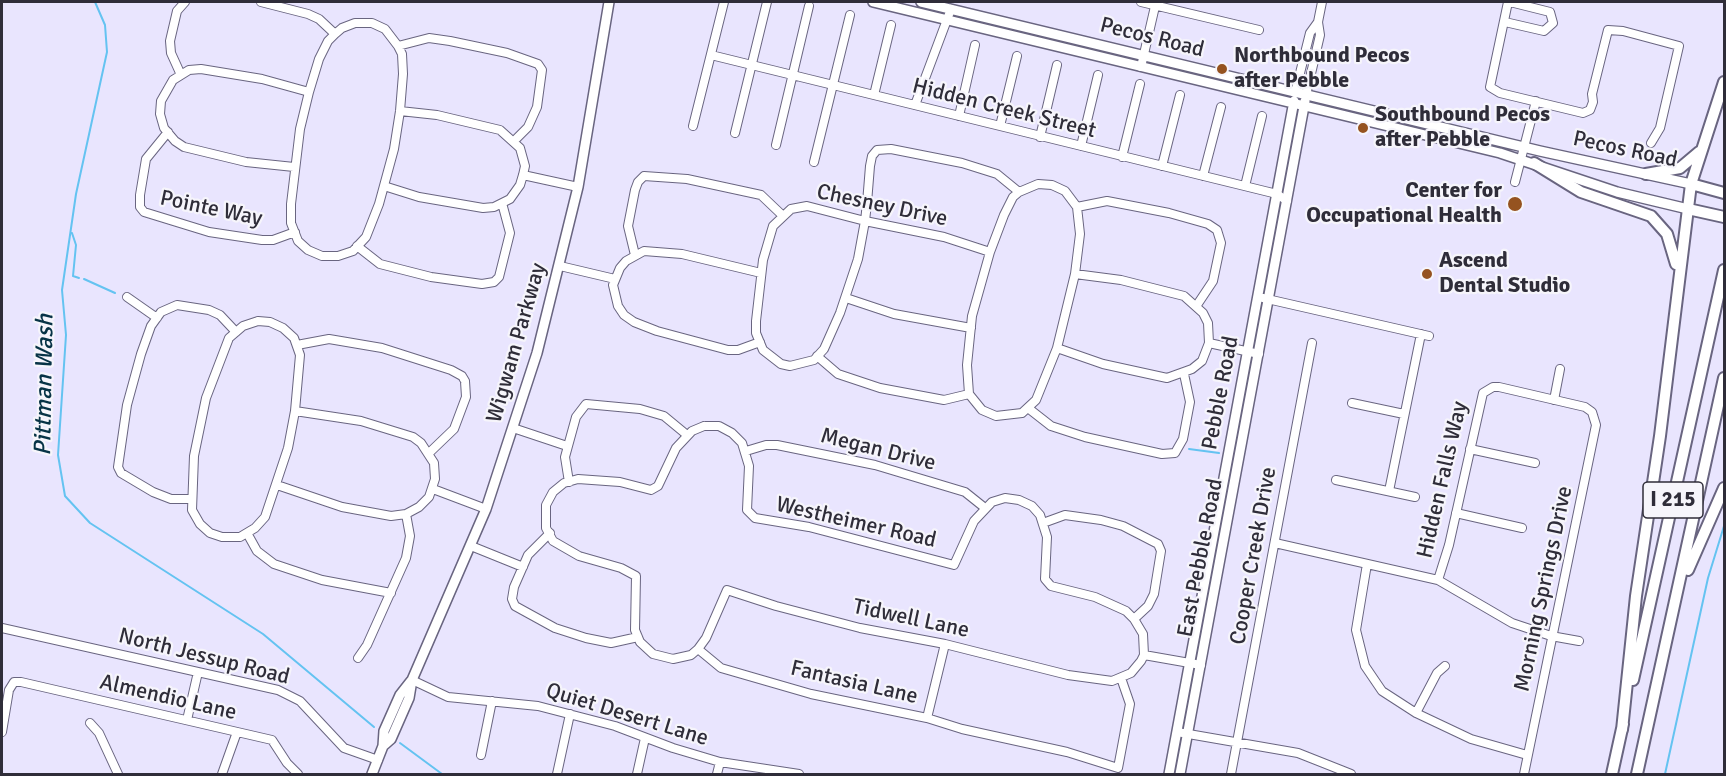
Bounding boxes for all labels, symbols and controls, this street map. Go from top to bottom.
street label: Pecos Road [1097,12,1207,64]
place label: Northbound Pecos after Pebble [1234,43,1409,94]
marker: Northbound Pecos after Pebble [1215,62,1229,76]
street label: Hidden Creek Street [910,73,1098,145]
place label: Southbound Pecos after Pebble [1375,102,1550,154]
marker: Southbound Pecos after Pebble [1356,121,1370,135]
street label: Pecos Road [1570,126,1680,174]
place label: Center for Occupational Health [1306,178,1502,230]
street label: Chesney Drive [814,179,950,233]
street label: Pointe Way [158,185,264,233]
marker: Center for Occupational Health [1506,195,1524,213]
place label: Ascend Dental Studio [1439,248,1570,300]
street label: Wigwam Parkway [482,260,552,426]
marker: Ascend Dental Studio [1420,267,1434,281]
water label: Pittman Wash [29,314,61,456]
street label: Pebble Road [1197,334,1245,452]
street label: Hidden Falls Way [1412,399,1474,561]
street label: Megan Drive [818,423,938,477]
street label: Cooper Creek Drive [1225,465,1283,647]
street label: East Pebble Road [1173,477,1229,639]
road number: I 215 [1643,482,1703,518]
street label: Morning Springs Drive [1509,484,1579,694]
street label: Westheimer Road [773,492,939,554]
street label: Tidwell Lane [851,594,971,644]
street label: North Jessup Road [116,623,292,691]
street label: Fantasia Lane [788,656,920,710]
street label: Almendio Lane [97,669,239,727]
street label: Quiet Desert Lane [543,678,711,752]

